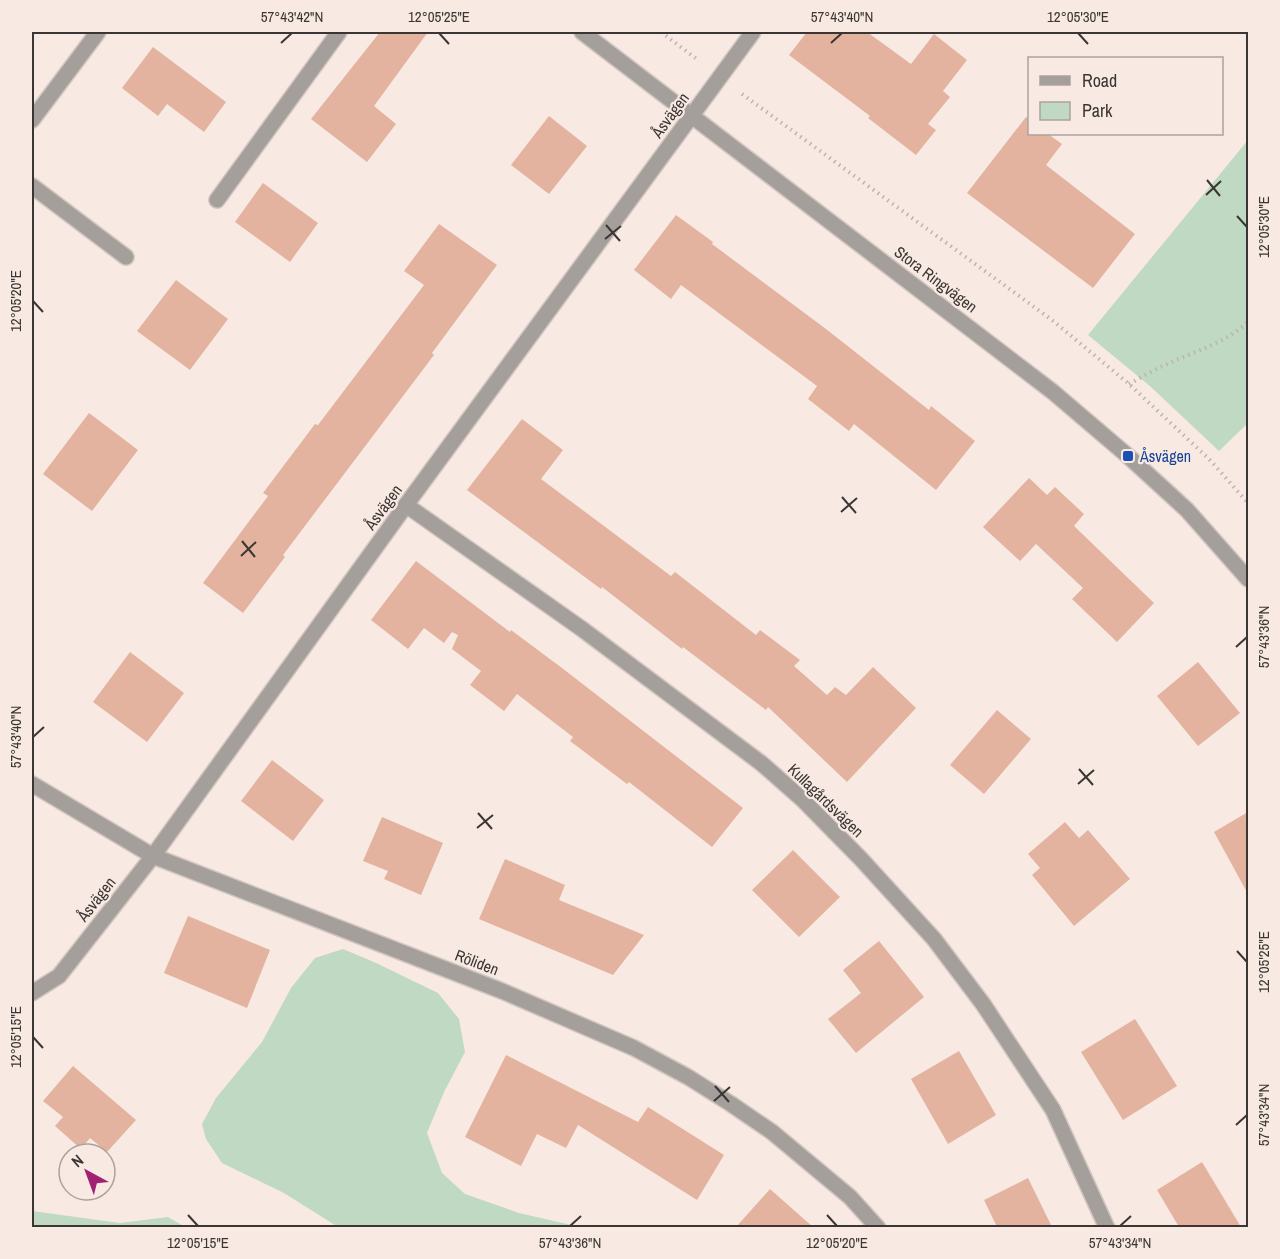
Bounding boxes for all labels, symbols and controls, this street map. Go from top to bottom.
text: 57°43'42"N [261,6,323,27]
text: 12°05'25"E [408,6,470,27]
text: 57°43'40"N [811,6,873,27]
text: 12°05'30"E [1047,6,1109,27]
legend [1028,57,1223,135]
text: Road [1082,68,1117,93]
street label: Åsvägen [646,88,694,143]
text: Park [1082,98,1113,123]
text: 12°05'30"E [1253,196,1274,258]
street label: Stora Ringvägen [890,241,982,317]
text: 12°05'20"E [5,270,26,332]
place label: Åsvägen [1139,445,1191,467]
marker: Åsvägen [1121,449,1135,463]
street label: Åsvägen [359,480,407,535]
text: 57°43'36"N [1253,606,1274,668]
text: 57°43'40"N [5,706,26,768]
street label: Kullagårdsvägen [783,758,869,842]
street label: Åsvägen [71,872,120,927]
text: 12°05'25"E [1253,931,1274,993]
street label: Röliden [452,944,502,980]
text: 12°05'15"E [5,1006,26,1068]
text: 57°43'34"N [1253,1084,1274,1146]
north arrow [57,1142,117,1202]
text: N [66,1149,88,1172]
text: 12°05'15"E [167,1232,229,1253]
text: 57°43'36"N [539,1232,601,1253]
text: 12°05'20"E [806,1232,868,1253]
text: 57°43'34"N [1089,1232,1151,1253]

